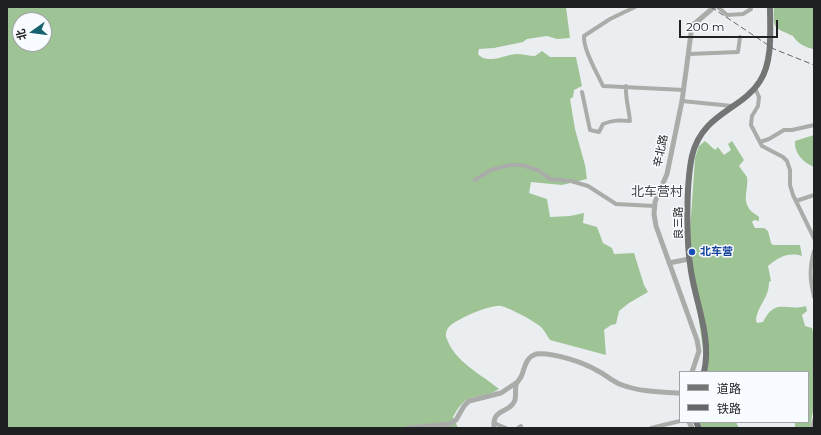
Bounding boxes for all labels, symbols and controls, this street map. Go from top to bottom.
north arrow [12,12,52,52]
scale bar [681,12,780,38]
text: 200 m [686,19,725,34]
text: 北 [13,28,29,42]
street label: 辛北路 [651,133,671,169]
district label: 北车营村 [631,184,683,200]
street label: 良三路 [672,207,686,239]
place label: 北车营 [700,245,733,259]
marker: 北车营 [687,247,697,257]
legend [679,371,809,423]
text: 道路 [717,381,741,396]
text: 铁路 [717,401,741,416]

